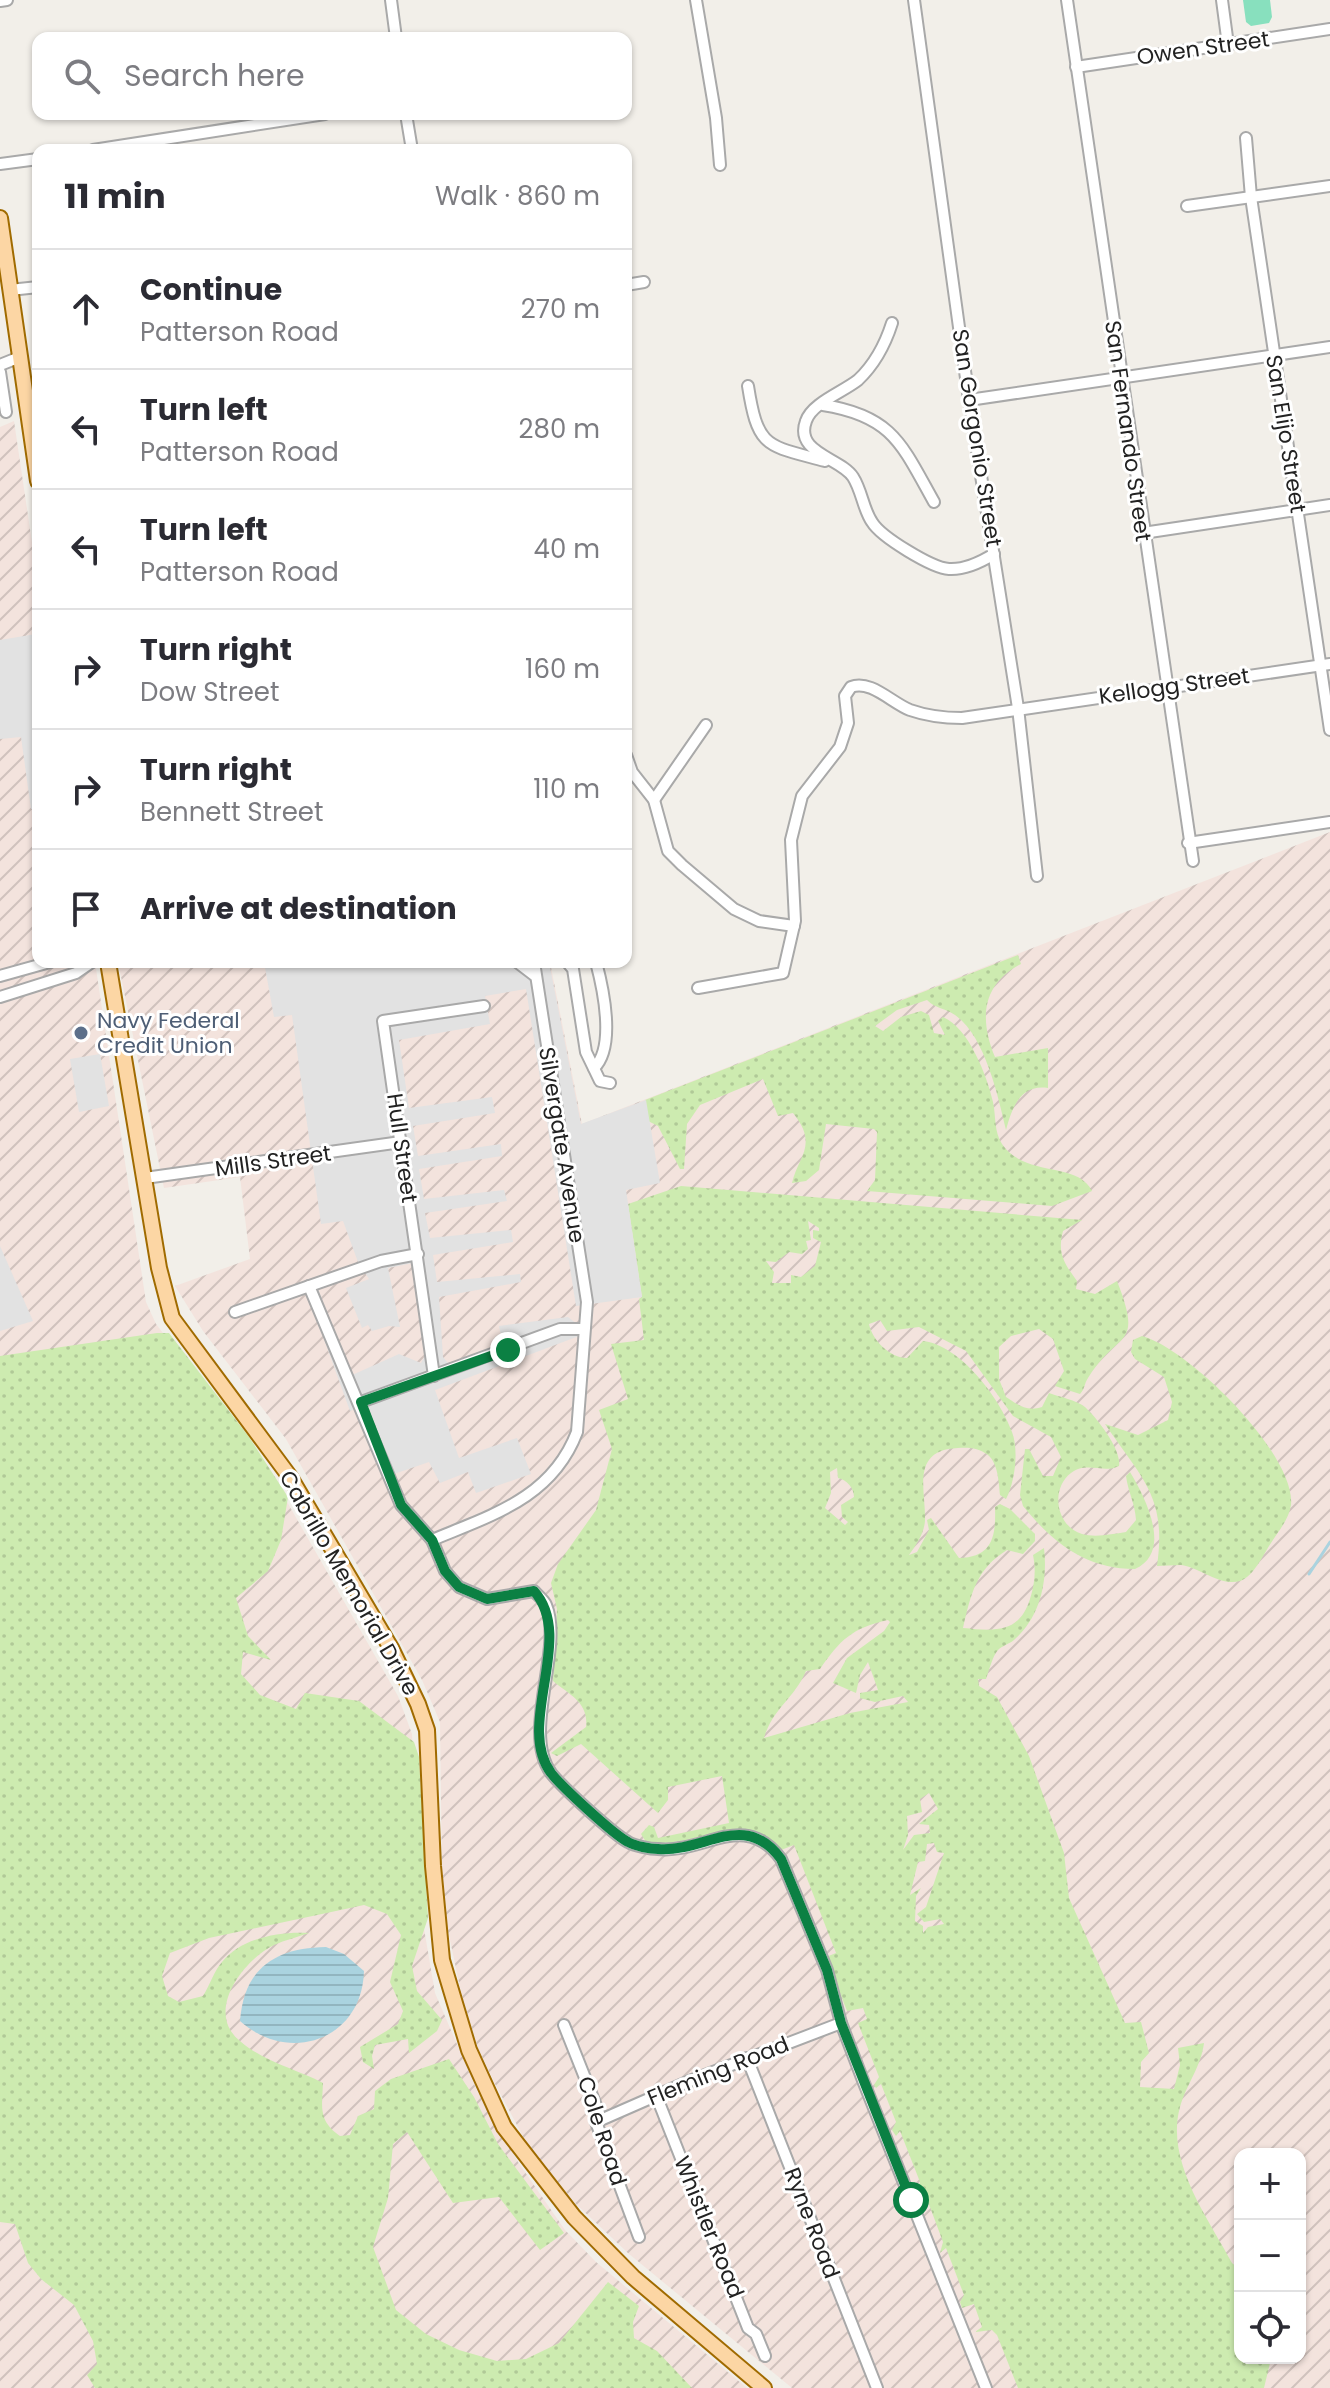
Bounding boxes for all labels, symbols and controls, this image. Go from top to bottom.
street label: Owen Street [1135,23,1271,73]
search box [32,32,632,120]
icon: search [60,54,104,98]
text: Search here [124,54,305,97]
text: 11 min [64,172,166,220]
text: Walk · 860 m [435,178,600,214]
text: Continue [140,268,282,311]
icon: ahead [64,287,108,331]
text: 270 m [521,291,600,327]
text: Patterson Road [140,314,339,350]
street label: San Fernando Street [1097,318,1159,544]
street label: San Gorgonio Street [944,327,1010,549]
street label: San Elijo Street [1258,353,1314,515]
text: Turn left [140,388,268,431]
icon: left [64,407,108,451]
text: 280 m [519,411,600,447]
text: Patterson Road [140,434,339,470]
text: Turn left [140,508,268,551]
icon: left [64,527,108,571]
text: 40 m [534,531,600,567]
text: Patterson Road [140,554,339,590]
text: Turn right [140,628,292,671]
icon: right [64,647,108,691]
text: 160 m [525,651,600,687]
street label: Kellogg Street [1097,660,1251,712]
text: Dow Street [140,674,279,710]
text: Turn right [140,748,292,791]
icon: right [64,767,108,811]
text: 110 m [533,771,600,807]
text: Bennett Street [140,794,323,830]
icon: arrive [64,887,108,931]
text: Arrive at destination [140,887,457,930]
place label: Navy Federal Credit Union [97,1005,240,1061]
marker: Navy Federal Credit Union [72,1024,90,1042]
street label: Silvergate Avenue [531,1045,593,1245]
street label: Hull Street [379,1091,425,1205]
street label: Mills Street [213,1138,333,1184]
route end [490,1332,526,1368]
street label: Cabrillo Memorial Drive [272,1465,426,1701]
street label: Fleming Road [643,2028,793,2114]
street label: Cole Road [570,2072,634,2190]
map controls [1234,2148,1306,2364]
button: + [1234,2148,1306,2220]
street label: Whistler Road [666,2151,752,2303]
street label: Ryne Road [777,2163,847,2283]
route start [893,2182,929,2218]
button: − [1234,2220,1306,2292]
button: locate [1234,2292,1306,2364]

